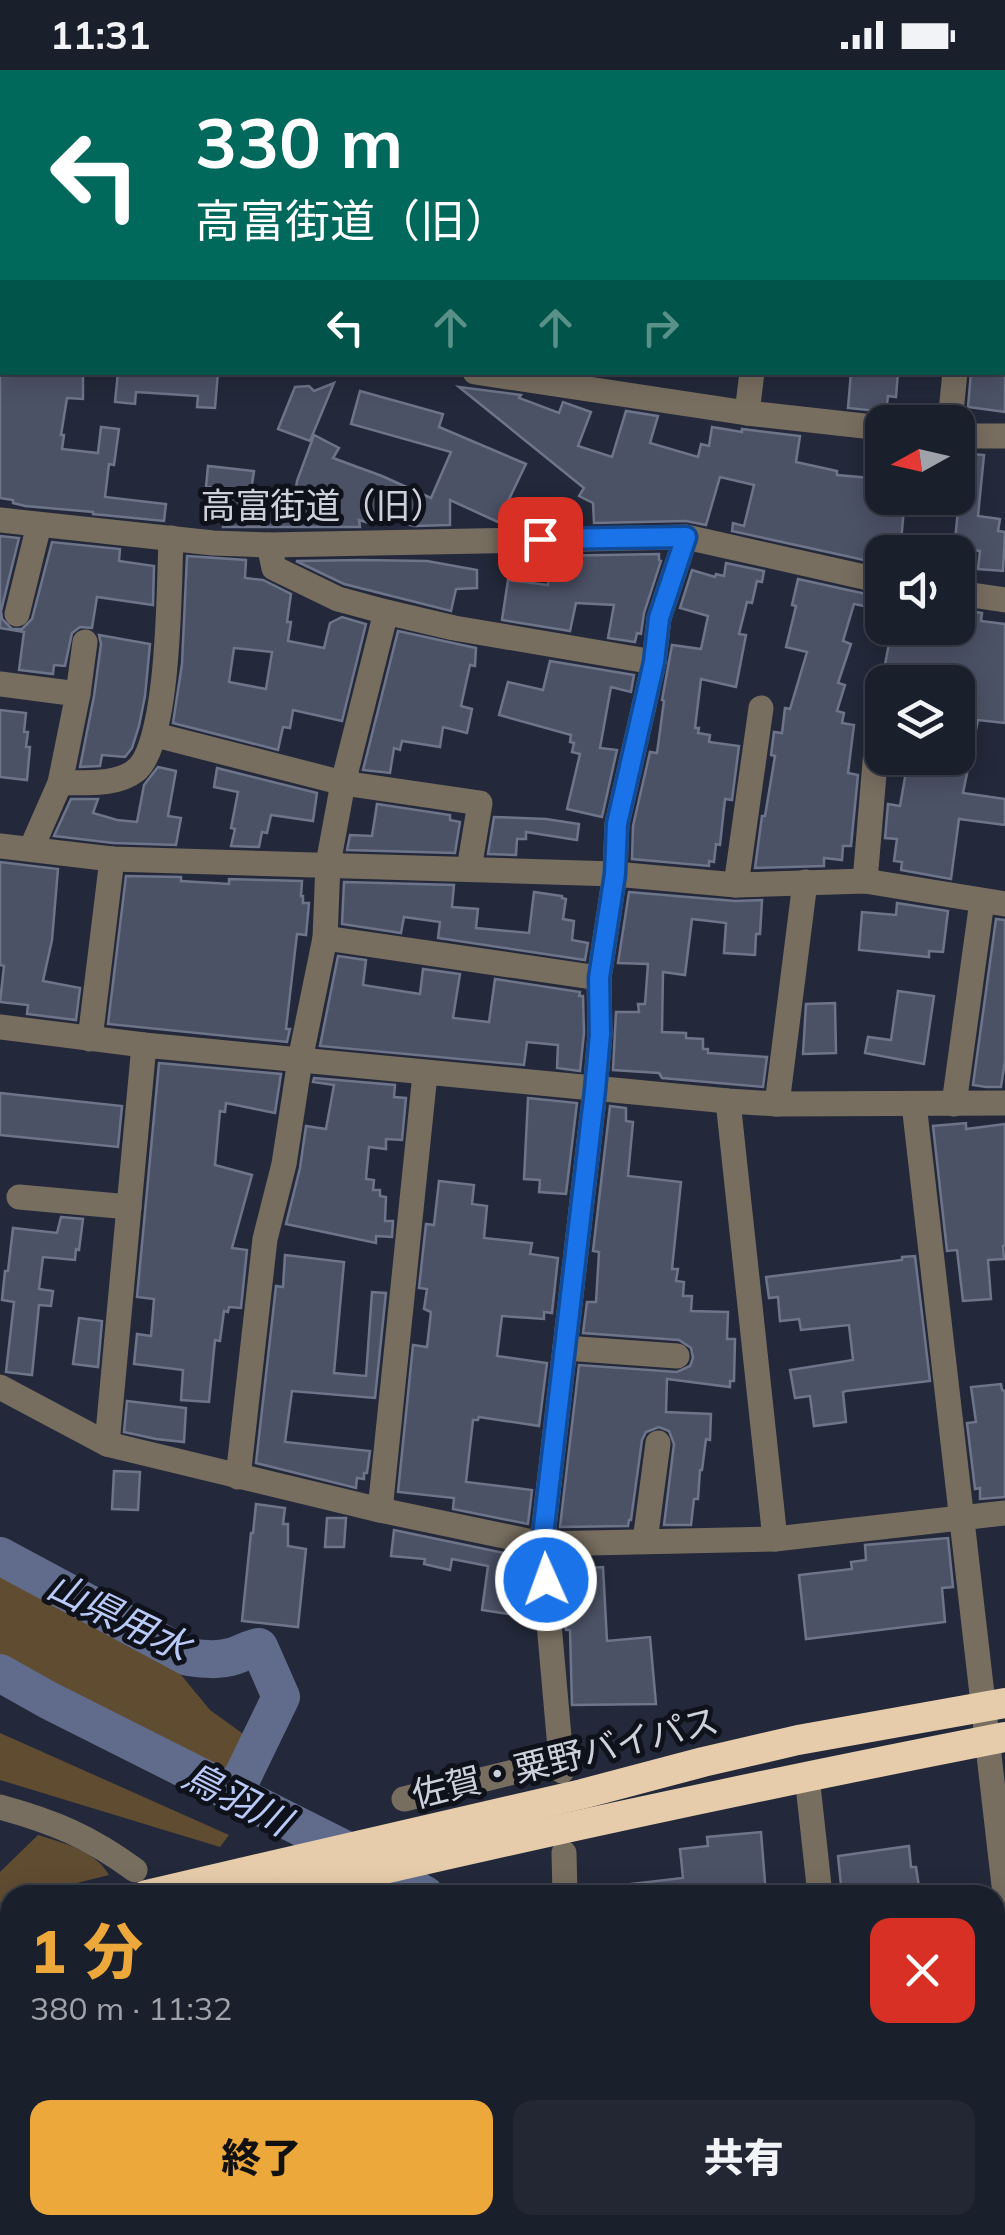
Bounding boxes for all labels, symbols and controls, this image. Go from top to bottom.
text: 11:31 [50,11,151,59]
text: 330 m [195,98,403,186]
icon: left [30,110,160,240]
text: 高富街道（旧） [195,192,510,248]
icon: left [318,300,373,355]
icon: ahead [423,300,478,355]
icon: ahead [528,300,583,355]
icon: right [633,300,688,355]
north arrow [865,405,975,515]
map controls [865,405,975,775]
street label: 高富街道（旧） [200,483,446,527]
pin [498,497,583,582]
icon: arrive [513,512,568,567]
button: sound [865,535,975,645]
button: layers [865,665,975,775]
position arrow [494,1528,598,1632]
water label: 山県用水 [40,1561,201,1673]
street label: 佐賀・粟野バイパス [407,1698,723,1816]
water label: 鳥羽川 [175,1751,302,1847]
text: 1 分 [30,1913,143,1988]
button: close [870,1918,975,2023]
text: 380 m · 11:32 [30,1988,232,2028]
button: 終了 [30,2100,493,2215]
button: 共有 [513,2100,975,2215]

